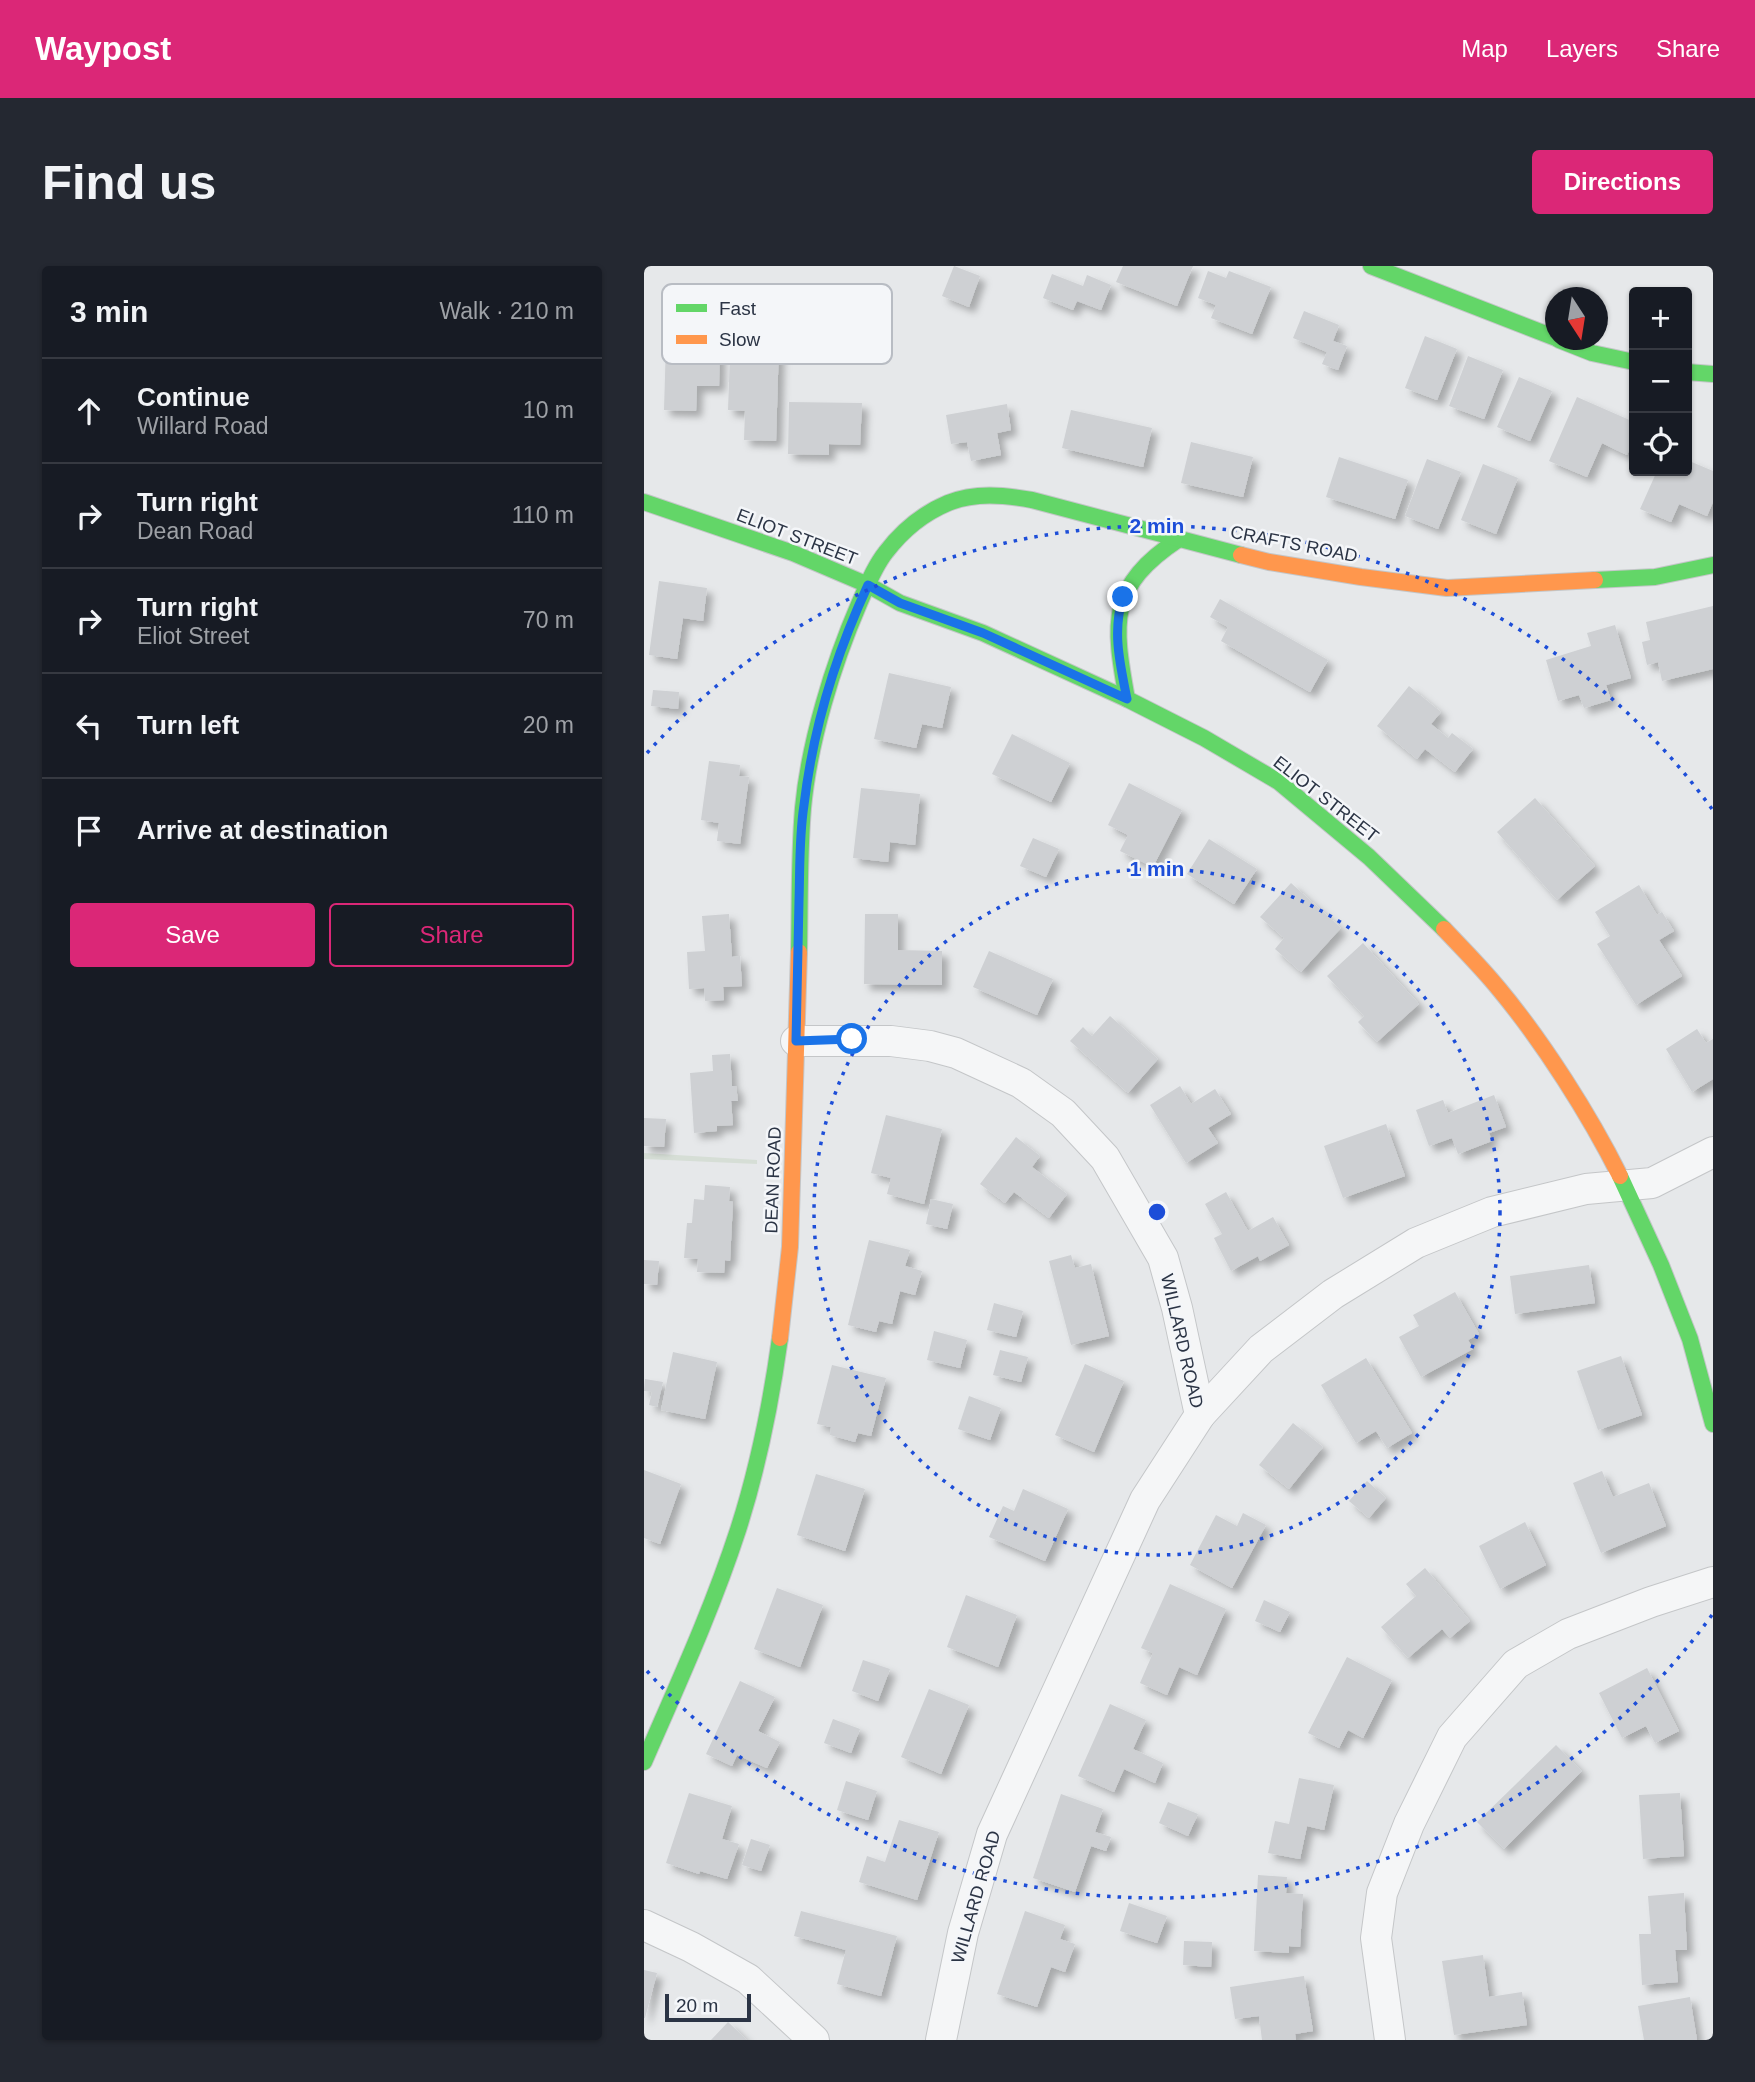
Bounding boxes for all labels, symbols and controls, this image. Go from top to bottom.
text: Waypost [35,30,171,67]
text: Map [1461,35,1508,62]
text: Layers [1546,35,1618,62]
text: Share [1656,35,1720,62]
button: Directions [1532,150,1713,214]
text: Find us [42,155,216,209]
legend [662,284,892,364]
north arrow [1545,287,1608,350]
map controls [1629,287,1692,476]
button: + [1629,287,1692,350]
text: 3 min [70,295,148,328]
text: Walk · 210 m [439,298,574,324]
text: Fast [719,298,757,319]
text: Slow [719,329,760,350]
button: − [1629,350,1692,413]
text: Continue [137,382,250,412]
icon: ahead [70,392,108,430]
text: 10 m [523,397,574,423]
text: Willard Road [137,413,269,439]
button: locate [1629,413,1692,476]
text: Turn right [137,487,258,517]
icon: right [70,497,108,535]
text: 110 m [512,502,574,528]
street label: ELIOT STREET [734,505,860,569]
text: 2 min [1130,514,1184,537]
text: Dean Road [137,518,253,544]
street label: CRAFTS ROAD [1229,522,1359,566]
route end [1107,581,1138,612]
text: Turn right [137,592,258,622]
icon: right [70,602,108,640]
text: 70 m [523,607,574,633]
text: Eliot Street [137,623,250,649]
icon: left [70,707,108,745]
text: Turn left [137,710,239,740]
text: 20 m [523,712,574,738]
street label: ELIOT STREET [1270,752,1382,846]
icon: arrive [70,812,108,850]
text: Arrive at destination [137,815,388,845]
text: 1 min [1130,857,1184,880]
button: Save [70,903,315,967]
button: Share [329,903,574,967]
route start [836,1023,867,1054]
street label: DEAN ROAD [761,1126,785,1234]
centre of rings [1145,1200,1169,1224]
street label: WILLARD ROAD [1157,1272,1207,1410]
street label: WILLARD ROAD [948,1828,1004,1966]
scale bar [665,1991,751,2023]
text: 20 m [676,1995,718,2016]

